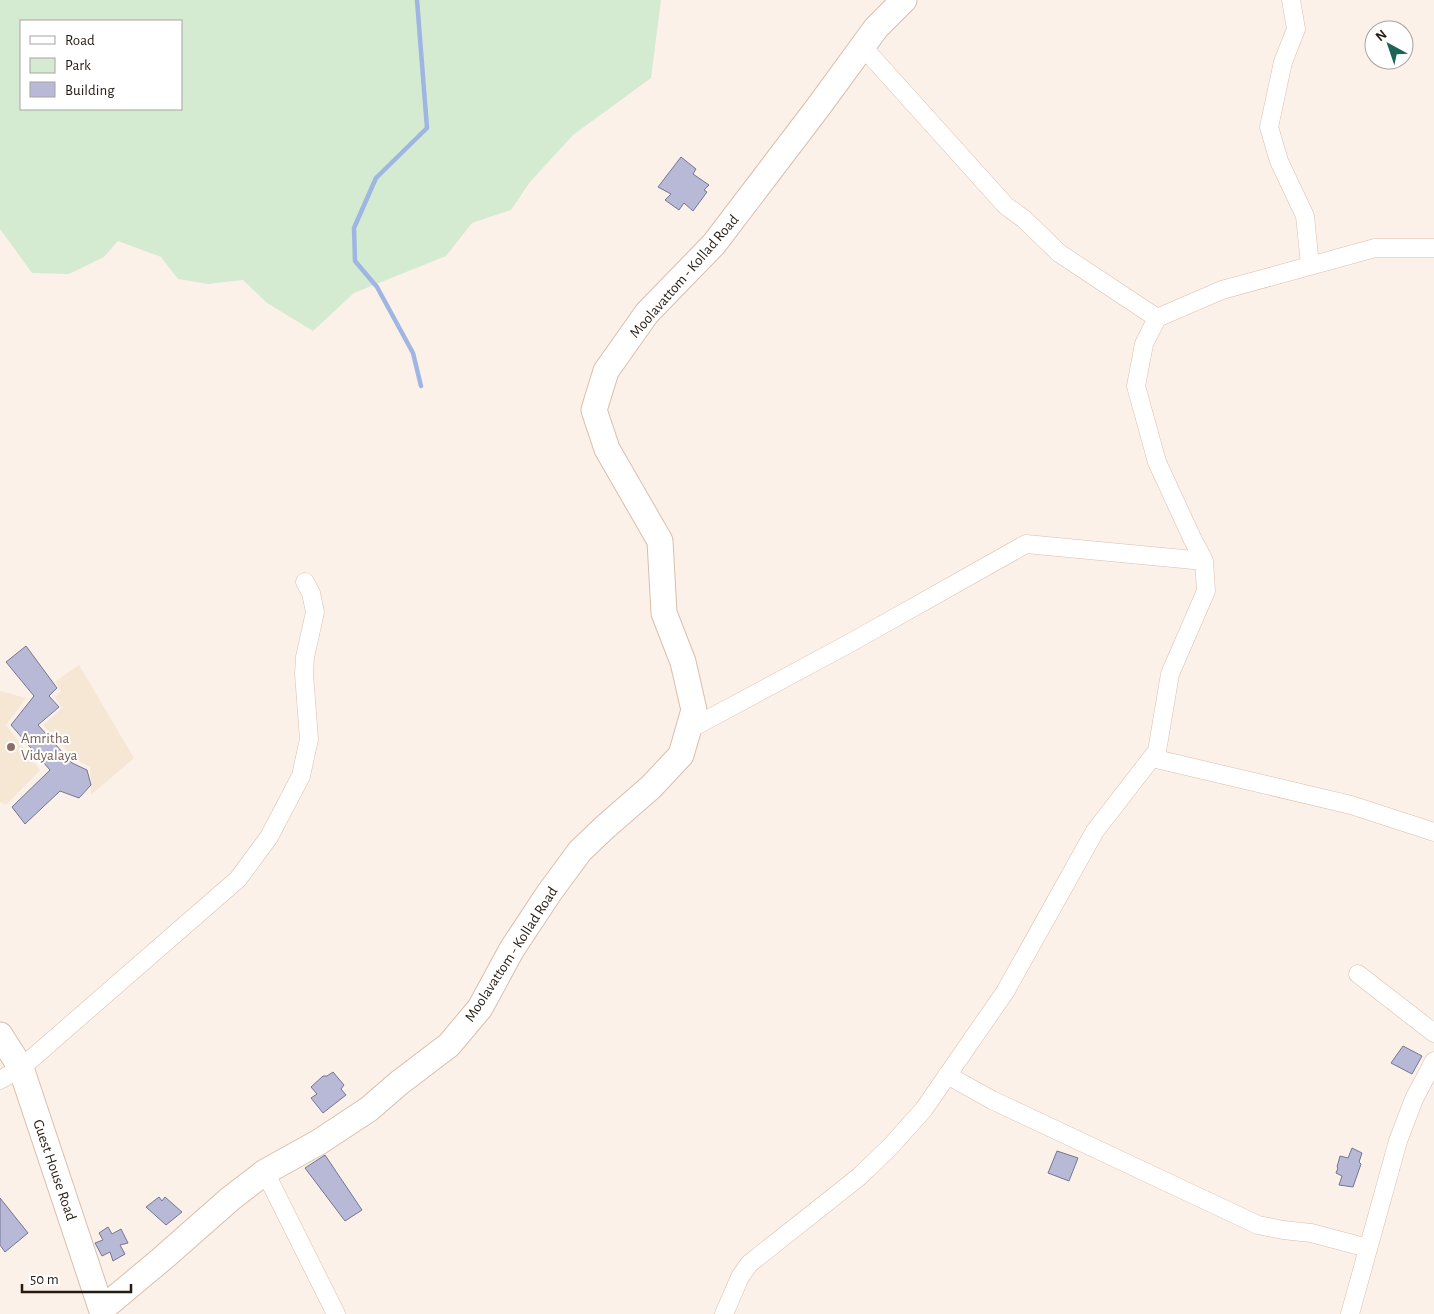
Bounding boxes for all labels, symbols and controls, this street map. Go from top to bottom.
legend [20,20,182,110]
north arrow [1364,20,1414,70]
text: N [1373,27,1390,44]
text: Road [65,33,95,48]
text: Park [65,58,91,73]
text: Building [65,83,115,98]
street label: Moolavattom - Kollad Road [627,212,742,341]
place label: Amritha Vidyalaya [21,731,78,763]
marker: Amritha Vidyalaya [5,741,17,753]
street label: Moolavattom - Kollad Road [462,884,561,1024]
street label: Guest House Road [30,1118,79,1223]
scale bar [22,1262,131,1294]
text: 50 m [30,1272,59,1287]

